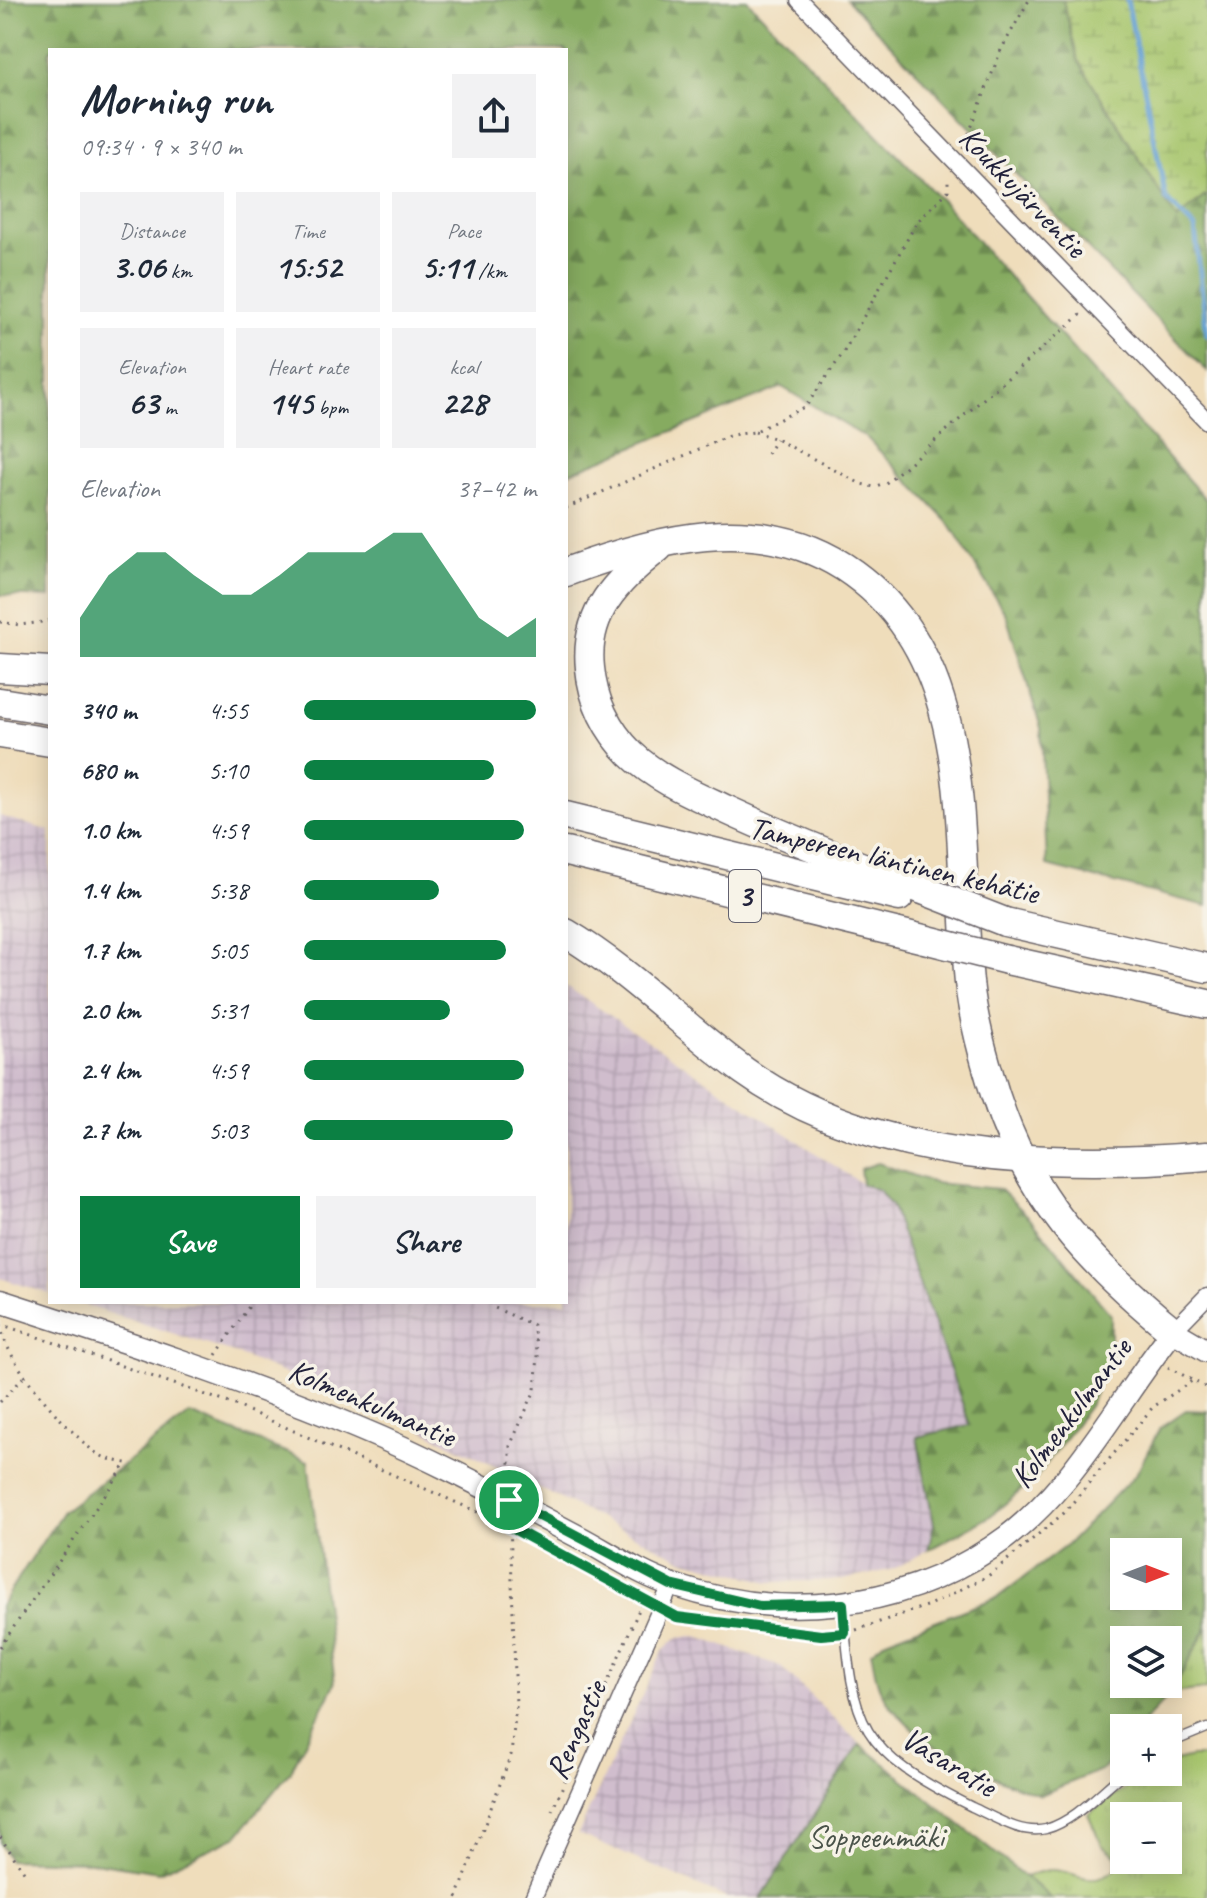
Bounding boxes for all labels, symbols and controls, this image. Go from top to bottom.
text: Morning run [80,72,272,127]
button: share [452,74,536,158]
street label: Koukkujärventie [950,118,1098,268]
text: 09:34 · 9 × 340 m [80,130,241,163]
text: Distance [119,217,185,245]
text: Time [291,217,325,245]
text: Pace [447,217,481,245]
text: 3.06 [112,245,165,288]
text: 15:52 [275,245,341,288]
text: 5:11 [421,245,473,288]
text: km [165,257,192,285]
text: /km [473,257,507,285]
text: Elevation [118,353,186,381]
text: Heart rate [268,353,348,381]
text: kcal [449,353,479,381]
text: 63 [128,381,159,424]
text: 145 [268,381,313,424]
text: 228 [441,381,487,424]
text: m [159,393,176,421]
text: bpm [313,393,348,421]
text: Elevation [80,472,160,505]
text: 37–42 m [457,472,536,505]
text: 340 m [80,694,136,727]
text: 4:55 [208,694,248,727]
text: 680 m [80,754,137,787]
text: 5:10 [208,754,248,787]
street label: Tampereen läntinen kehätie [745,807,1045,914]
text: 1.0 km [80,814,140,847]
text: 4:59 [208,814,248,847]
road number: 3 [729,870,761,922]
text: 1.4 km [80,874,140,907]
text: 5:38 [208,874,248,907]
text: 1.7 km [80,934,140,967]
text: 5:05 [208,934,248,967]
text: 2.0 km [80,994,140,1027]
text: 5:31 [208,994,248,1027]
text: 2.4 km [80,1054,140,1087]
text: 4:59 [208,1054,248,1087]
text: 2.7 km [80,1114,140,1147]
text: 5:03 [208,1114,248,1147]
button: Save [80,1196,300,1288]
button: Share [316,1196,536,1288]
street label: Kolmenkulmantie [1001,1328,1142,1496]
street label: Kolmenkulmantie [282,1349,464,1458]
pin [475,1466,543,1534]
icon: arrive [487,1478,531,1522]
north arrow [1110,1538,1182,1610]
map controls [1110,1538,1182,1874]
button: layers [1110,1626,1182,1698]
street label: Rengastie [536,1672,617,1786]
button: + [1110,1714,1182,1786]
street label: Vasaratie [894,1718,1006,1808]
button: − [1110,1802,1182,1874]
park label: Soppeenmäki [808,1816,948,1857]

